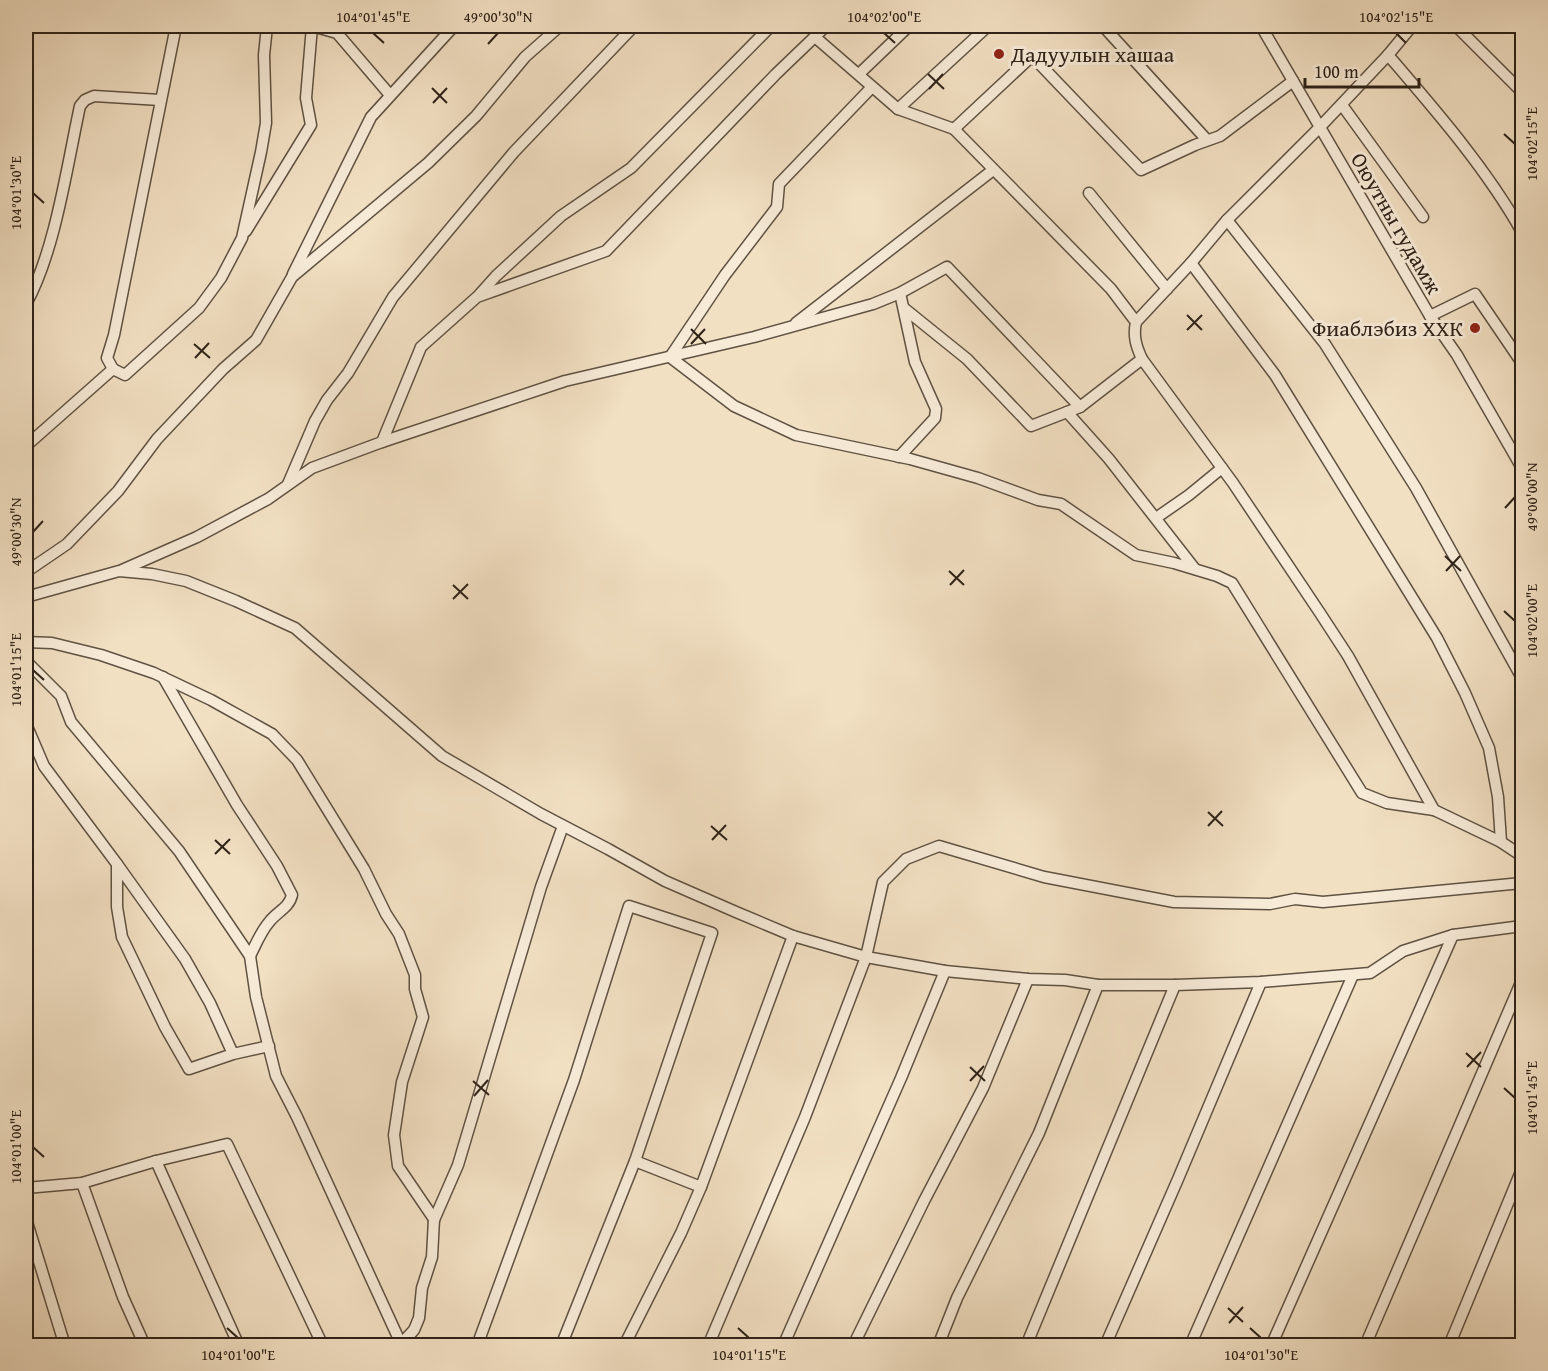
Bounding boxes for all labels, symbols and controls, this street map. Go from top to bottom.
text: 104°01'45"E [336,6,410,27]
text: 49°00'30"N [464,6,533,27]
text: 104°02'00"E [847,6,921,27]
text: 104°02'15"E [1359,6,1433,27]
place label: Дадуулын хашаа [1010,38,1175,70]
marker: Дадуулын хашаа [992,47,1006,61]
scale bar [1305,51,1419,89]
text: 100 m [1314,58,1359,85]
text: 104°02'15"E [1521,107,1542,181]
street label: Оюутны гудамж [1343,146,1451,301]
text: 104°01'30"E [5,156,26,230]
place label: Фиаблэбиз ХХК [1312,312,1463,344]
marker: Фиаблэбиз ХХК [1468,321,1482,335]
text: 49°00'00"N [1521,462,1542,531]
text: 49°00'30"N [5,497,26,566]
text: 104°02'00"E [1521,584,1542,658]
text: 104°01'15"E [5,633,26,707]
text: 104°01'45"E [1521,1061,1542,1135]
text: 104°01'00"E [5,1110,26,1184]
text: 104°01'00"E [201,1344,275,1365]
text: 104°01'15"E [712,1344,786,1365]
text: 104°01'30"E [1224,1344,1298,1365]

